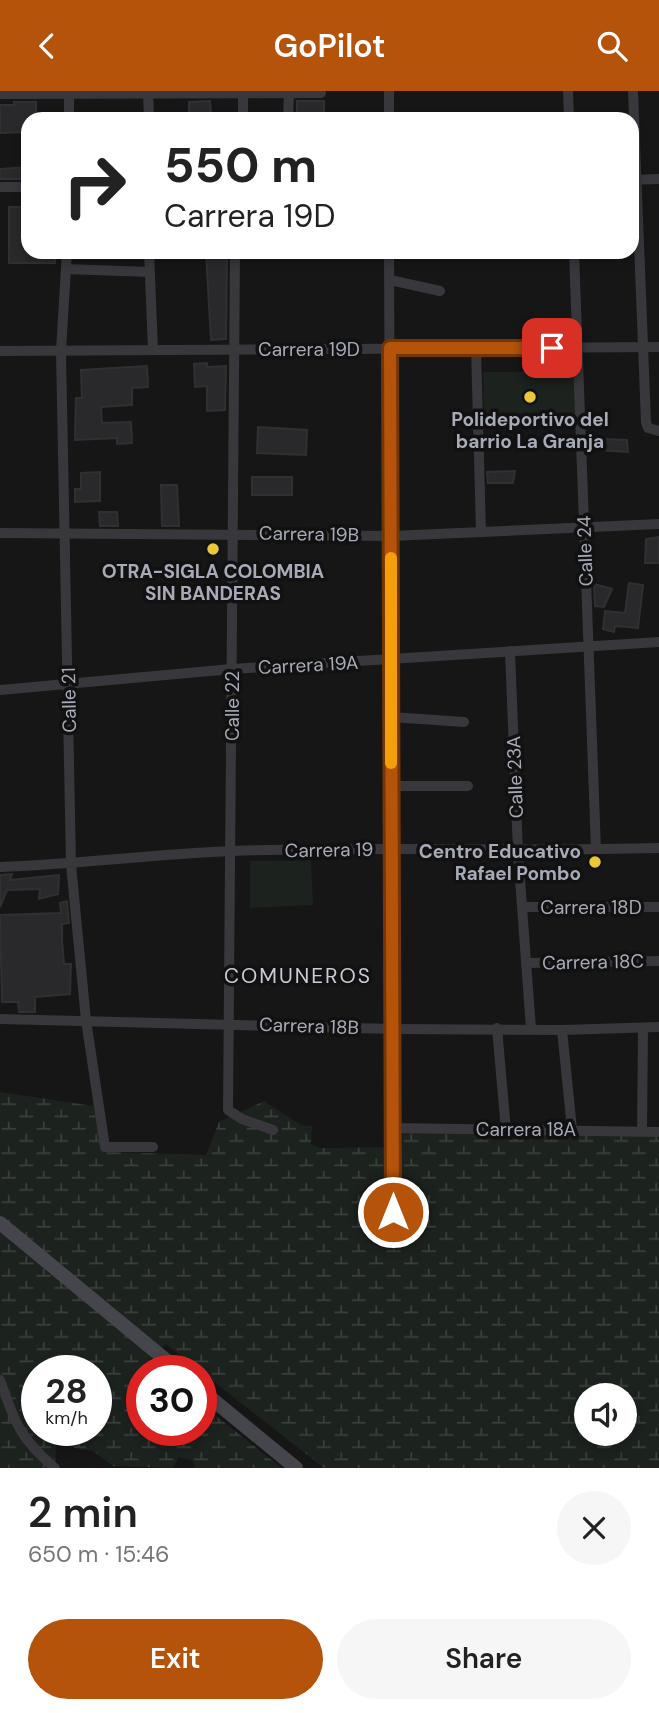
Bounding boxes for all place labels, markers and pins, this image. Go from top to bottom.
pin [522,318,582,378]
marker: Polideportivo del barrio La Granja [522,389,538,405]
place label: Polideportivo del barrio La Granja [451,407,609,454]
marker: OTRA-SIGLA COLOMBIA SIN BANDERAS [205,541,221,557]
place label: OTRA-SIGLA COLOMBIA SIN BANDERAS [102,559,325,606]
place label: Centro Educativo Rafael Pombo [419,839,581,886]
marker: Centro Educativo Rafael Pombo [587,854,603,870]

